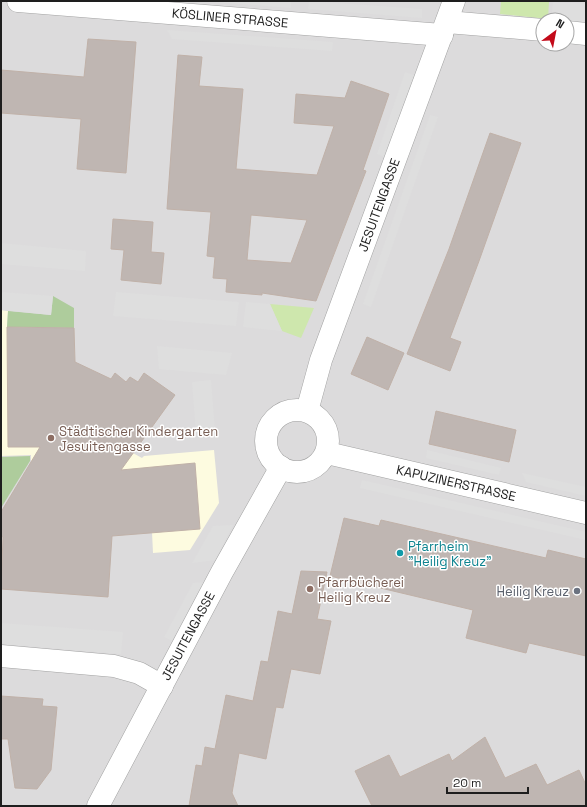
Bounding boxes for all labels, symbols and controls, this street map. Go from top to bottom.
street label: KÖSLINER STRASSE [171,4,289,32]
north arrow [535,12,575,52]
text: N [553,16,567,31]
street label: JESUITENGASSE [354,156,404,254]
place label: Städtischer Kindergarten Jesuitengasse [59,423,218,455]
marker: Städtischer Kindergarten Jesuitengasse [46,433,56,443]
street label: KAPUZINERSTRASSE [395,461,517,505]
place label: Pfarrheim "Heilig Kreuz" [408,538,492,570]
marker: Pfarrheim "Heilig Kreuz" [395,548,405,558]
place label: Pfarrbücherei Heilig Kreuz [318,574,404,606]
place label: Heilig Kreuz [497,583,569,600]
marker: Pfarrbücherei Heilig Kreuz [305,584,315,594]
marker: Heilig Kreuz [572,586,582,596]
street label: JESUITENGASSE [157,589,219,683]
scale bar [447,769,528,795]
text: 20 m [453,775,481,791]

